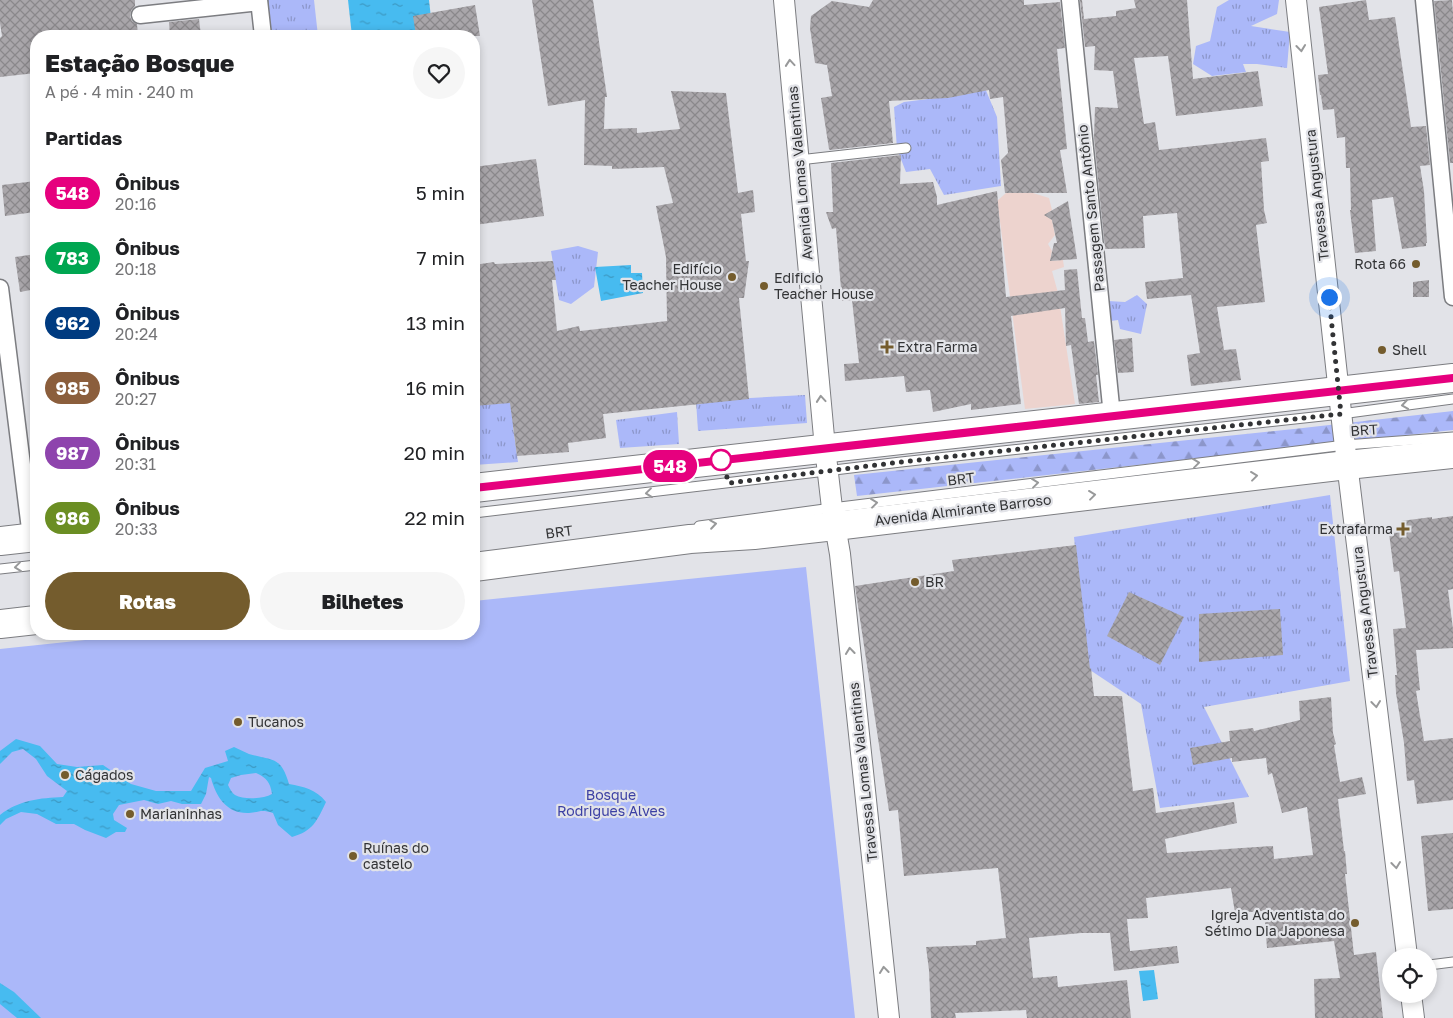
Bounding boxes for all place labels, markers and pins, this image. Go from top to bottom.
place label: Rota 66 [1354,255,1406,272]
marker: Rota 66 [1410,258,1422,270]
place label: Edifício Teacher House [622,260,722,293]
place label: Edificio Teacher House [774,269,874,302]
marker: Edifício Teacher House [726,271,738,283]
marker: Edificio Teacher House [758,280,770,292]
place label: Extra Farma [897,338,978,355]
marker: Extra Farma [881,341,893,353]
place label: Shell [1392,341,1427,358]
marker: Shell [1376,344,1388,356]
unlabelled marker [710,449,732,471]
place label: Extrafarma [1319,520,1393,537]
marker: Extrafarma [1397,523,1409,535]
place label: BR [925,573,944,590]
marker: BR [909,576,921,588]
place label: Tucanos [248,713,304,730]
marker: Tucanos [232,716,244,728]
place label: Cágados [75,766,133,783]
marker: Cágados [59,769,71,781]
place label: Marianinhas [140,805,222,822]
marker: Marianinhas [124,808,136,820]
place label: Ruínas do castelo [363,839,429,872]
marker: Ruínas do castelo [347,850,359,862]
place label: Igreja Adventista do Sétimo Dia Japonesa [1205,906,1345,939]
marker: Igreja Adventista do Sétimo Dia Japonesa [1349,917,1361,929]

